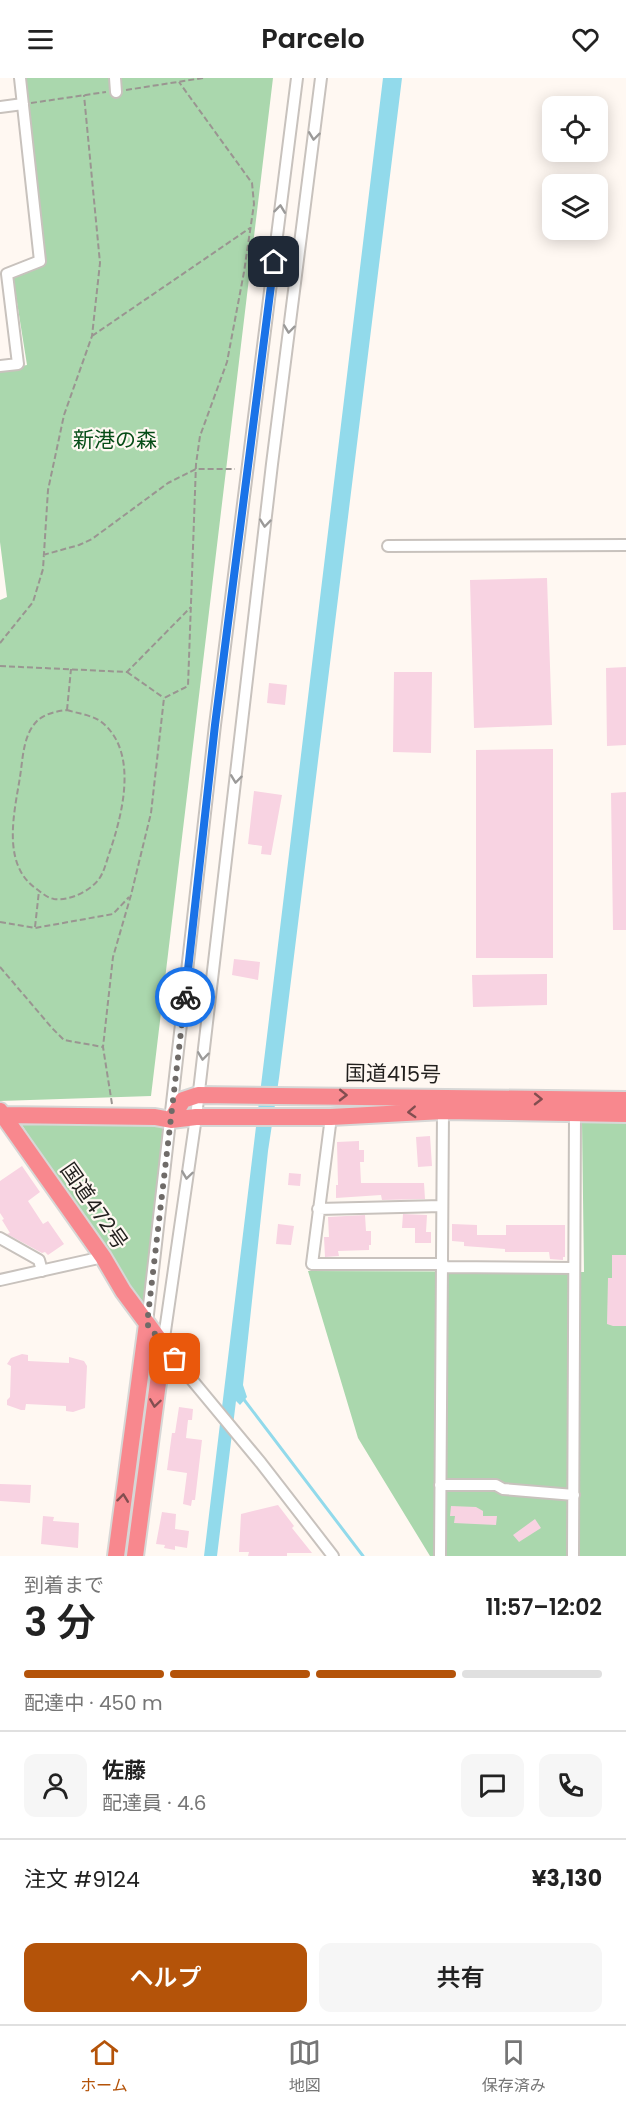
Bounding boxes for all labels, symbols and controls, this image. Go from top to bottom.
text: Parcelo [261,20,365,57]
icon: menu [24,23,57,56]
icon: heart [569,23,602,56]
map controls [542,96,608,240]
button: locate [542,96,608,162]
one-way arrow [308,131,320,141]
button: layers [542,174,608,240]
one-way arrow [274,204,286,214]
pin [248,236,299,287]
icon: home [257,245,290,278]
one-way arrow [283,325,296,334]
park label: 新港の森 [73,425,157,454]
one-way arrow [260,518,272,528]
one-way arrow [230,774,243,783]
courier [155,967,215,1027]
icon: bike [169,981,202,1014]
one-way arrow [197,1051,210,1060]
street label: 国道415号 [345,1058,441,1089]
one-way arrow [339,1089,348,1102]
one-way arrow [534,1092,543,1105]
one-way arrow [407,1106,416,1119]
street label: 国道472号 [54,1157,135,1255]
one-way arrow [182,1171,194,1180]
pin [149,1333,200,1384]
icon: bag [158,1342,191,1375]
one-way arrow [149,1399,161,1408]
one-way arrow [116,1493,129,1502]
text: 到着まで [24,1571,104,1599]
text: 11:57–12:02 [485,1592,602,1623]
text: 3 分 [24,1595,96,1650]
text: 配達中 · 450 m [24,1689,163,1717]
button: person [24,1754,87,1817]
button: chat [461,1754,524,1817]
button: phone [539,1754,602,1817]
text: 佐藤 [102,1755,146,1786]
text: 配達員 · 4.6 [102,1789,206,1817]
text: ¥3,130 [532,1863,602,1894]
text: 注文 #9124 [24,1864,140,1895]
button: ヘルプ [24,1943,307,2012]
button: 共有 [319,1943,602,2012]
tab: ホーム [80,2036,128,2098]
tab: 地図 [288,2036,321,2098]
tab: 保存済み [482,2036,546,2098]

